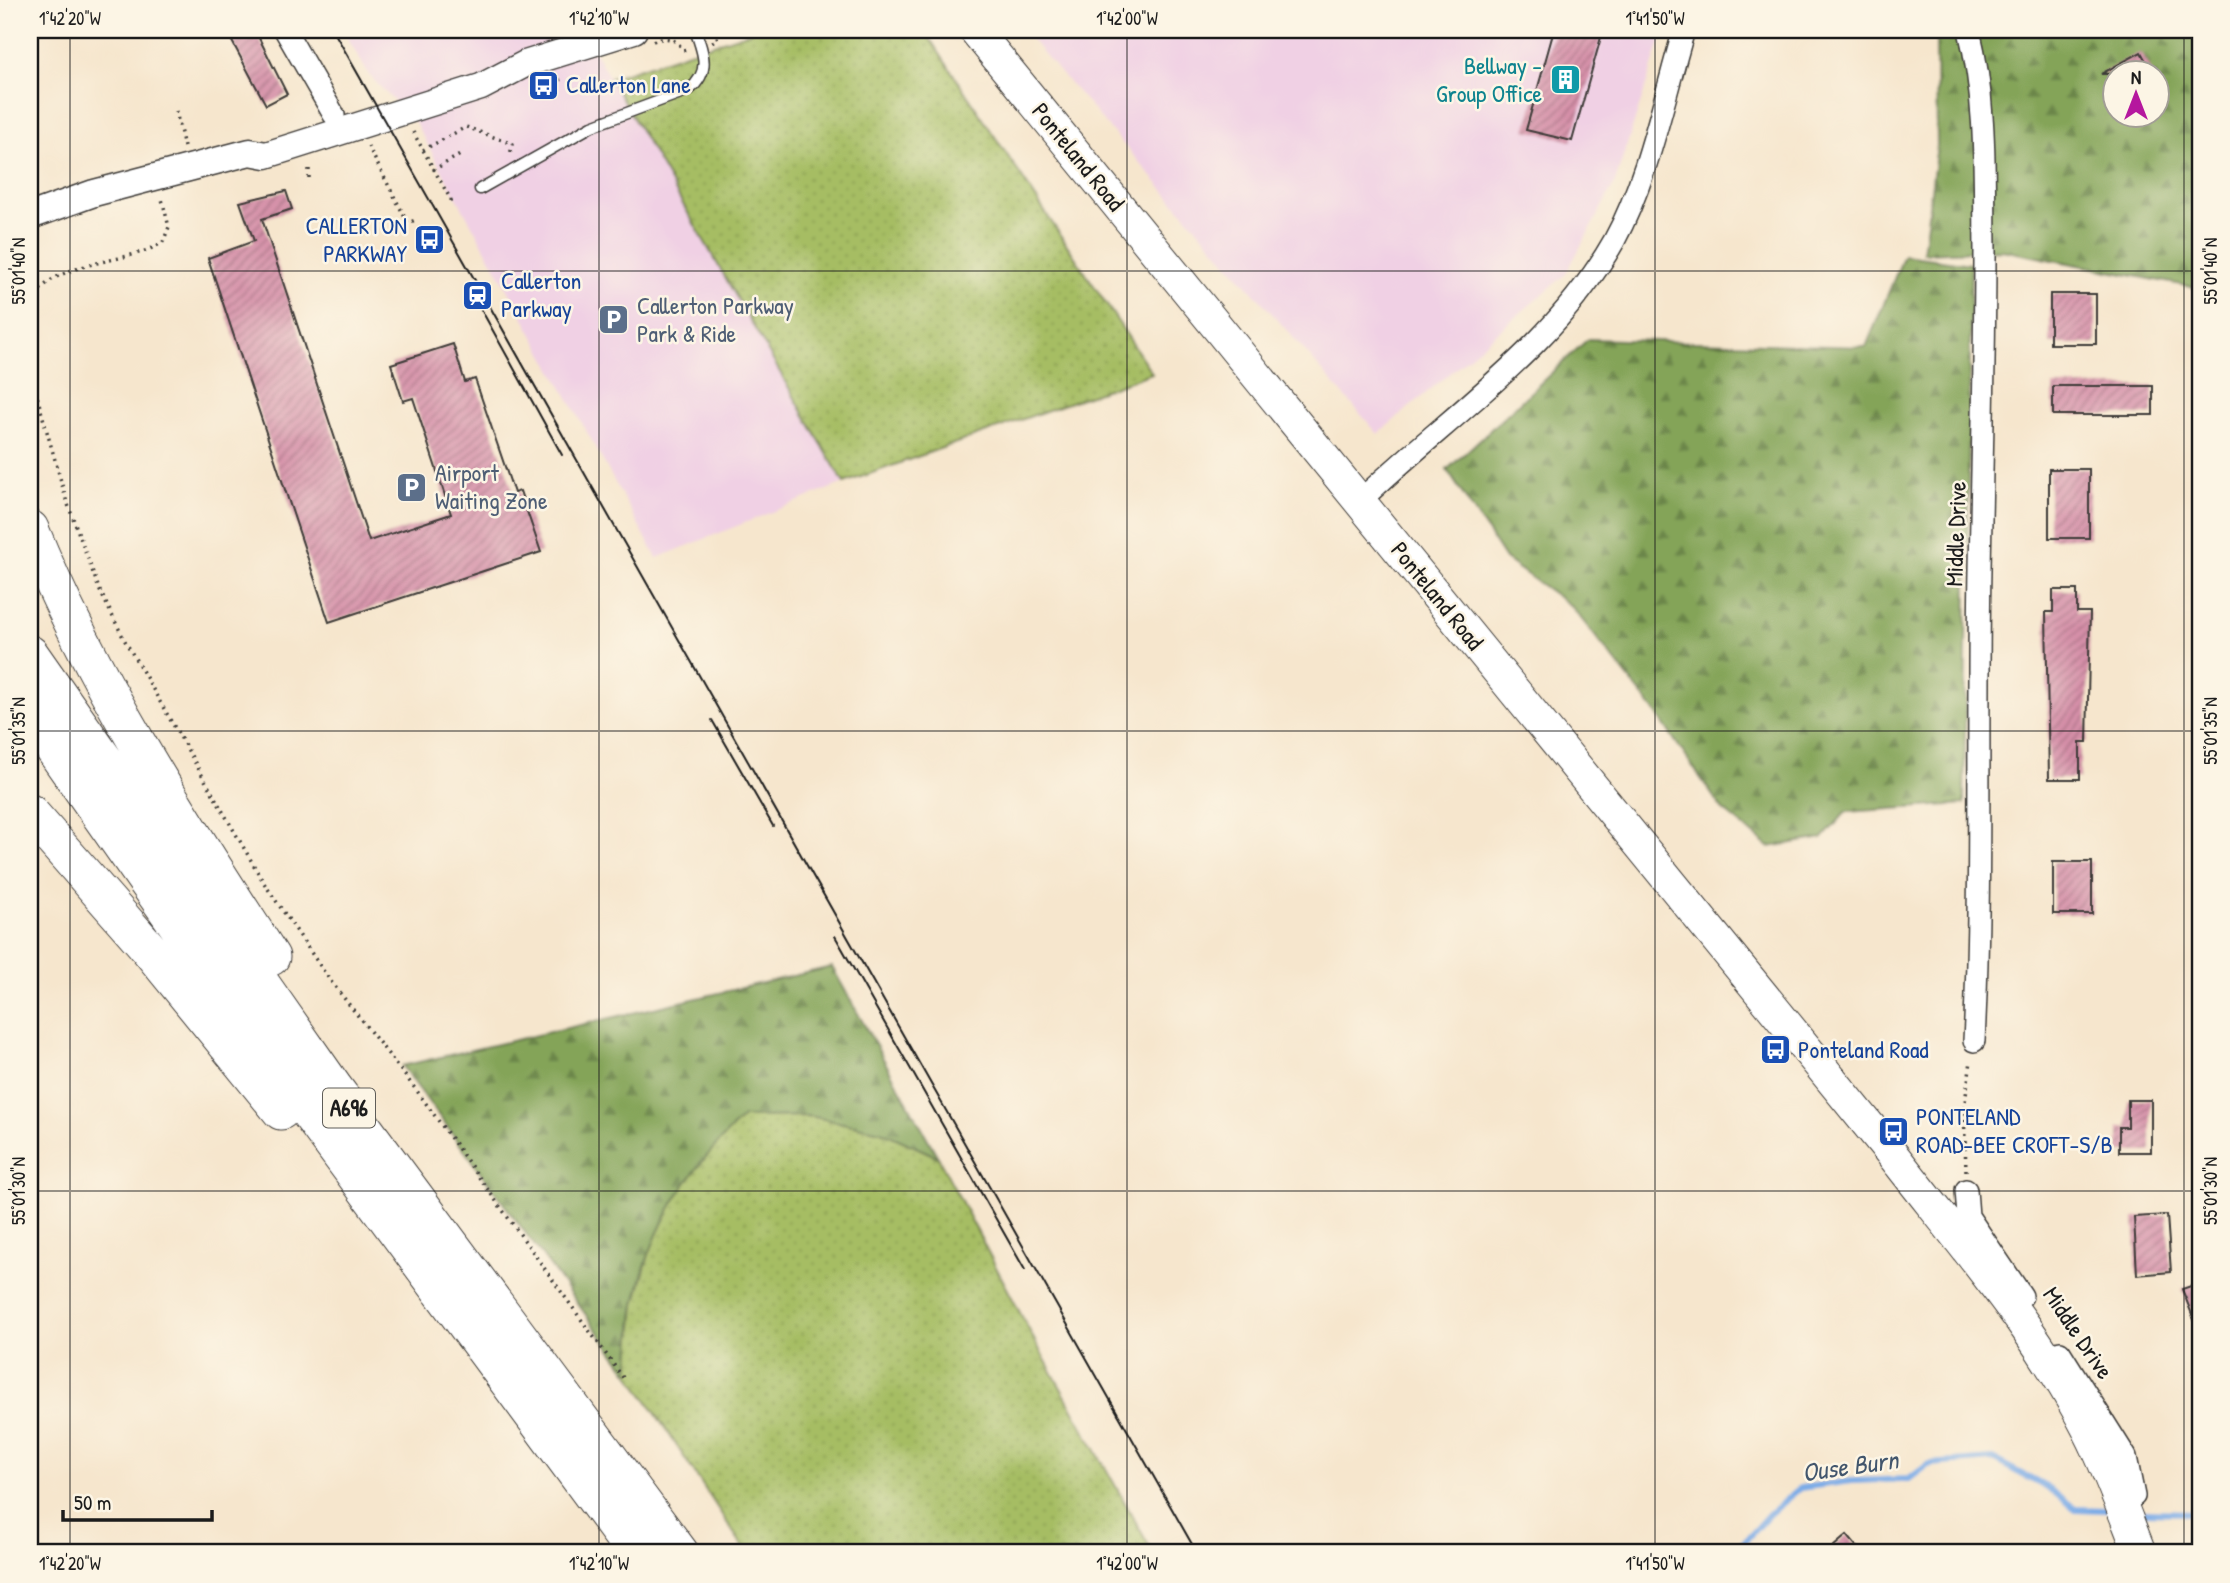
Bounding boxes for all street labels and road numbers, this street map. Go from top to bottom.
street label: Ponteland Road [1025,96,1132,217]
street label: Middle Drive [1937,480,1973,587]
street label: Ponteland Road [1384,535,1491,656]
road number: A696 [323,1088,375,1128]
street label: Middle Drive [2036,1280,2122,1385]

